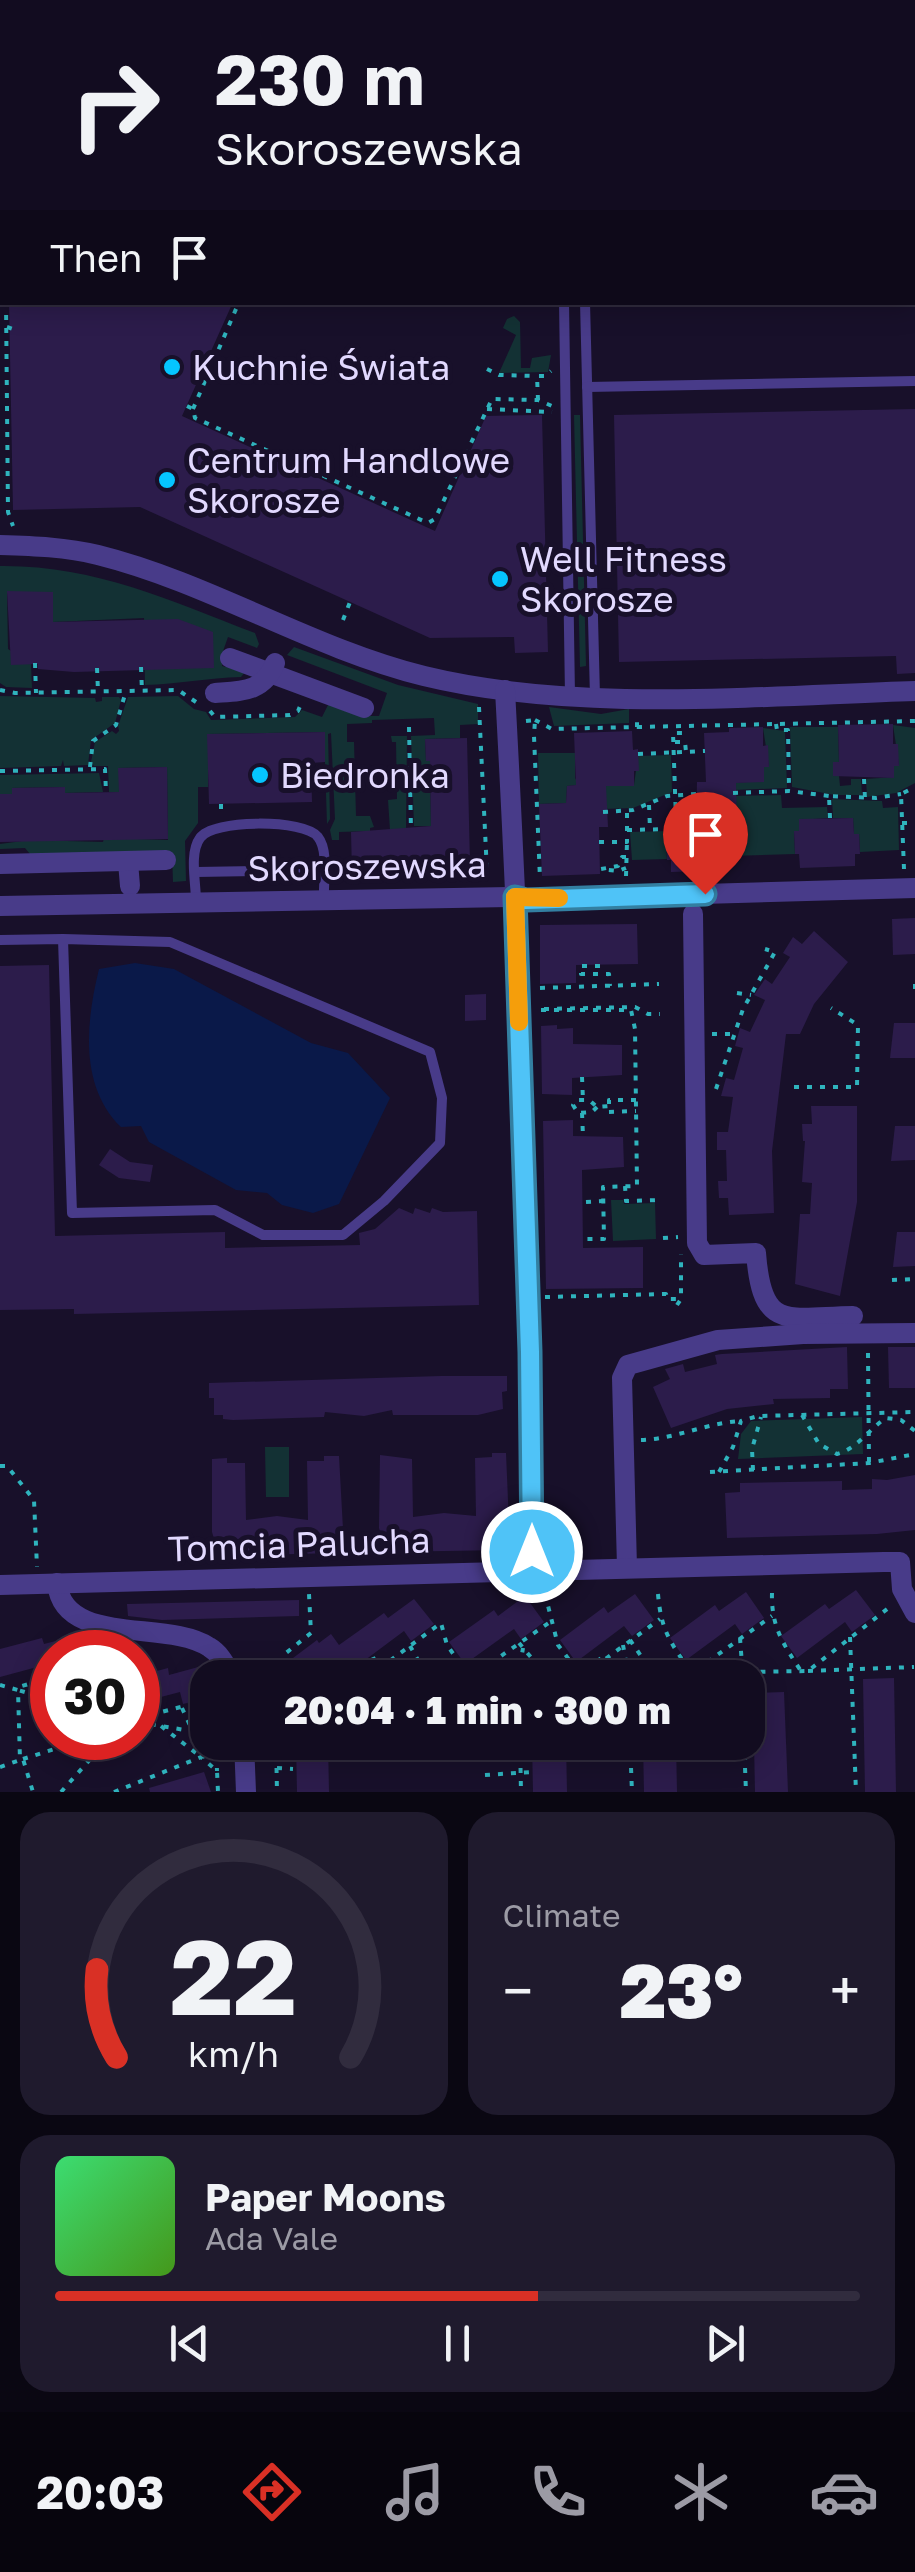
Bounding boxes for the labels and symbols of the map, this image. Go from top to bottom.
place label: Kuchnie Świata [192,346,450,388]
marker: Kuchnie Świata [161,356,183,378]
place label: Centrum Handlowe Skorosze [187,439,510,521]
marker: Centrum Handlowe Skorosze [156,469,178,491]
place label: Well Fitness Skorosze [520,538,727,620]
marker: Well Fitness Skorosze [489,568,511,590]
place label: Biedronka [280,754,450,796]
marker: Biedronka [249,764,271,786]
pin [663,792,748,895]
street label: Skoroszewska [247,843,487,889]
position arrow [480,1500,584,1604]
street label: Tomcia Palucha [167,1518,431,1570]
speed limit sign: 30 [30,1630,160,1760]

